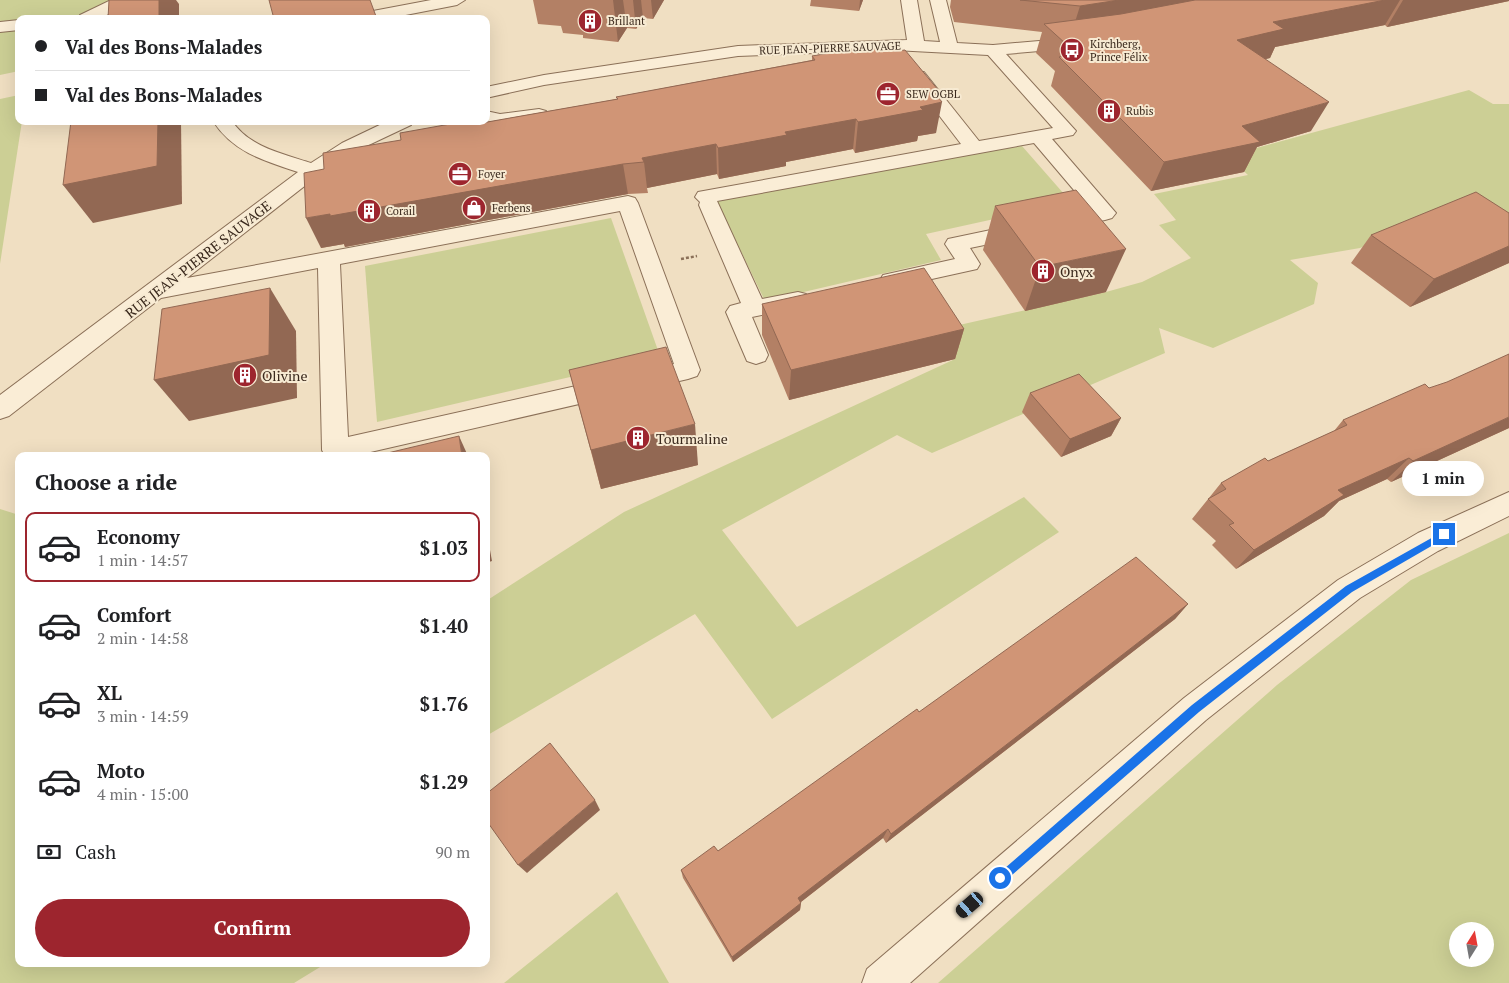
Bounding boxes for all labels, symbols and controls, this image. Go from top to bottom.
building icon: Brillant [577,8,603,34]
place label: Brillant [608,14,645,28]
text: Val des Bons-Malades [65,34,262,59]
bus stop icon: Kirchberg, Prince Félix [1059,37,1085,63]
place label: Kirchberg, Prince Félix [1090,37,1148,64]
street label: RUE JEAN-PIERRE SAUVAGE [759,39,901,57]
office icon: SEW OGBL [875,81,901,107]
text: Val des Bons-Malades [65,82,262,107]
place label: SEW OGBL [906,87,960,101]
building icon: Rubis [1096,98,1122,124]
place label: Rubis [1126,104,1154,118]
office icon: Foyer [447,161,473,187]
place label: Foyer [478,167,506,181]
shop icon: Ferbens [461,195,487,221]
street label: RUE JEAN-PIERRE SAUVAGE [121,196,275,322]
building icon: Corail [356,198,382,224]
place label: Ferbens [492,201,531,215]
place label: Corail [386,204,415,218]
building icon: Onyx [1030,258,1056,284]
place label: Onyx [1060,262,1094,281]
building icon: Olivine [232,362,258,388]
place label: Olivine [262,366,307,385]
building icon: Tourmaline [625,425,651,451]
place label: Tourmaline [656,429,728,448]
callout: 1 min [1403,462,1485,496]
text: Choose a ride [35,467,177,496]
text: 1 min [1421,467,1465,489]
route end [1433,523,1455,545]
text: Economy [97,524,180,549]
icon: car [37,525,82,570]
text: $1.03 [419,535,468,560]
text: 1 min · 14:57 [97,549,189,571]
text: Comfort [97,602,172,627]
icon: car [37,603,82,648]
text: $1.40 [419,613,468,638]
text: 2 min · 14:58 [97,627,189,649]
text: XL [97,680,122,705]
icon: car [37,681,82,726]
text: $1.76 [419,691,468,716]
text: 3 min · 14:59 [97,705,189,727]
text: Moto [97,758,145,783]
icon: car [37,759,82,804]
text: $1.29 [419,769,468,794]
text: 4 min · 15:00 [97,783,189,805]
icon: cash [35,838,63,866]
text: Cash [75,839,116,864]
text: 90 m [435,841,470,863]
route start [989,867,1011,889]
car [953,889,986,921]
button: Confirm [35,899,470,957]
north arrow [1449,922,1494,968]
map controls [1449,922,1494,967]

